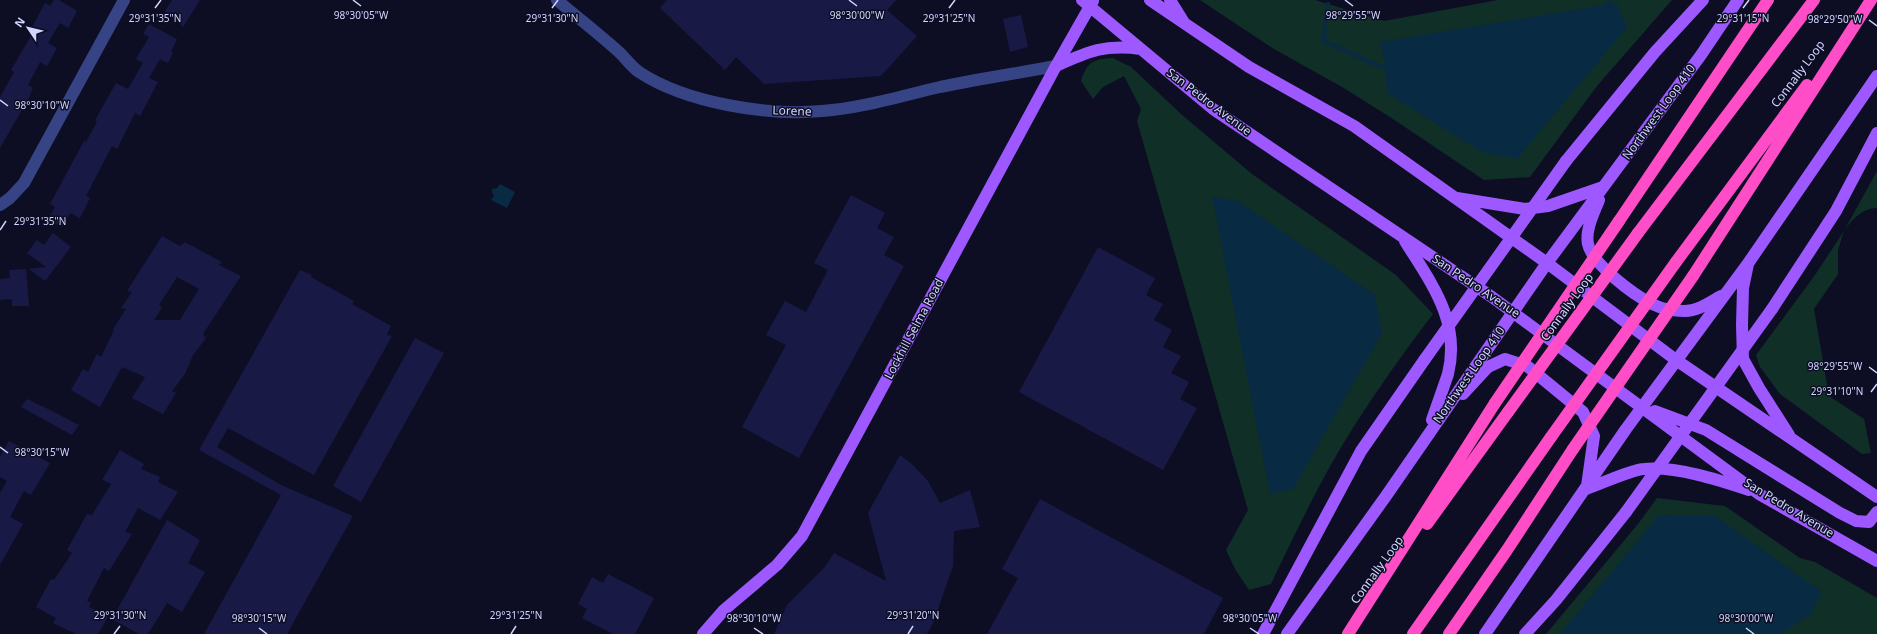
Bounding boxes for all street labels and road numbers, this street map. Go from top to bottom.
street label: Connally Loop [1767,37,1828,111]
street label: Northwest Loop 410 [1618,60,1699,163]
street label: San Pedro Avenue [1163,64,1256,139]
street label: Lorene [772,101,812,120]
street label: San Pedro Avenue [1429,250,1524,321]
street label: Connally Loop [1536,269,1597,344]
street label: Lockhill Selma Road [880,275,947,382]
street label: Northwest Loop 410 [1429,323,1508,426]
street label: San Pedro Avenue [1741,474,1838,541]
street label: Connally Loop [1346,532,1407,607]

